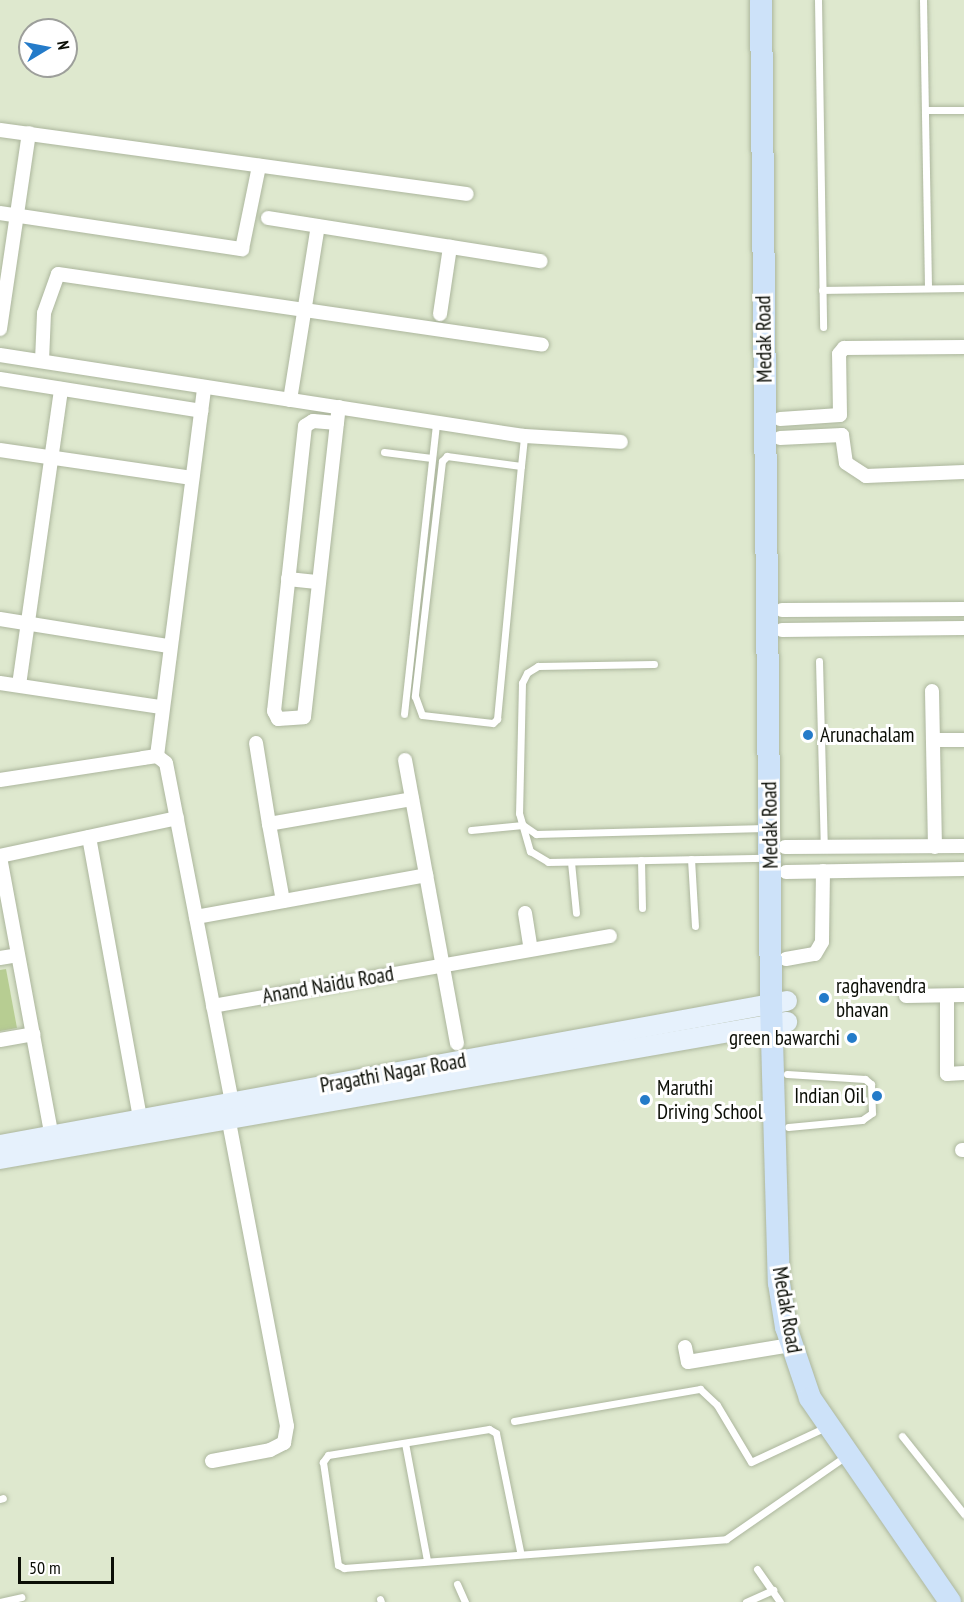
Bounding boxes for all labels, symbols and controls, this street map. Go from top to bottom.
north arrow [18,18,78,78]
text: N [53,39,74,51]
street label: Medak Road [751,295,777,383]
place label: Arunachalam [820,722,914,748]
marker: Arunachalam [801,728,815,742]
street label: Medak Road [757,781,783,869]
street label: Anand Naidu Road [260,961,396,1009]
place label: raghavendra bhavan [836,973,926,1023]
marker: raghavendra bhavan [817,991,831,1005]
place label: green bawarchi [729,1025,840,1051]
marker: green bawarchi [845,1031,859,1045]
street label: Pragathi Nagar Road [318,1048,468,1098]
place label: Maruthi Driving School [657,1075,763,1125]
place label: Indian Oil [794,1083,865,1109]
marker: Indian Oil [870,1089,884,1103]
marker: Maruthi Driving School [638,1093,652,1107]
street label: Medak Road [767,1264,807,1356]
scale bar [21,1545,117,1583]
text: 50 m [29,1556,61,1579]

